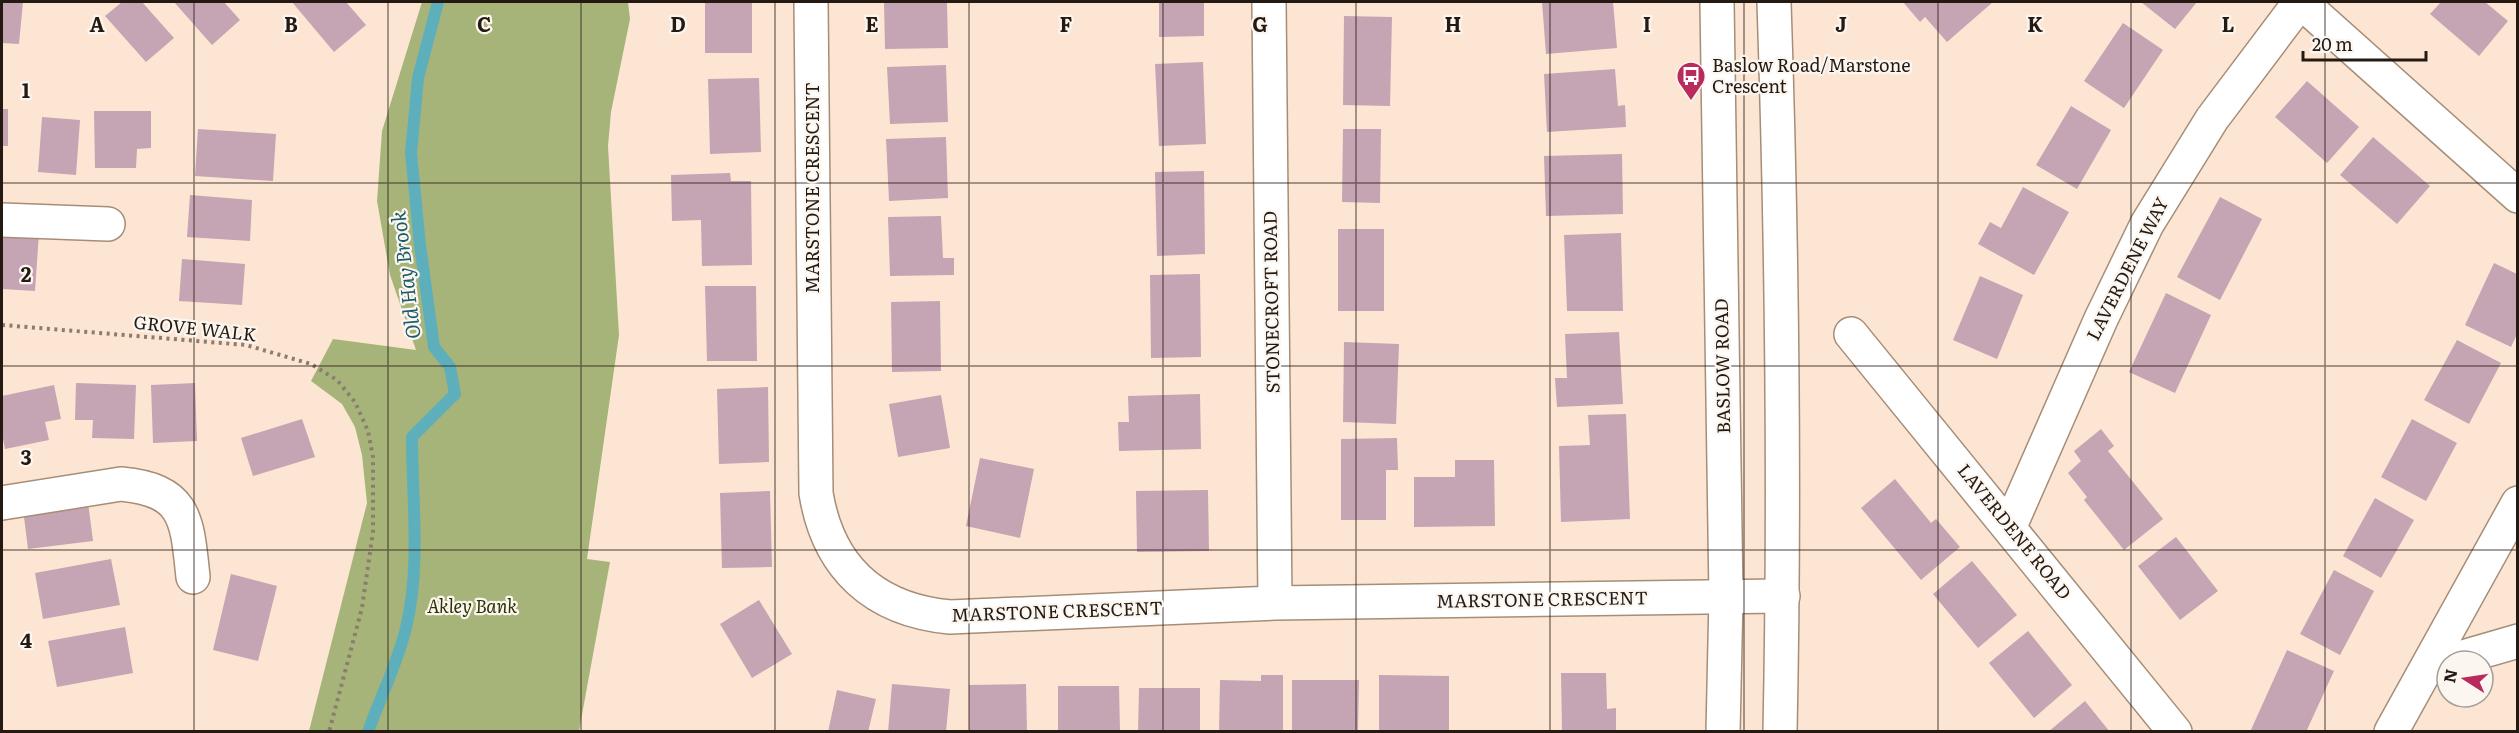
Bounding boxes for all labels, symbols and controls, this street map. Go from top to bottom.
text: A [89,8,105,38]
text: B [284,8,298,38]
text: C [477,8,491,38]
text: D [670,8,686,38]
text: E [865,8,879,38]
text: F [1060,8,1073,38]
text: G [1252,8,1268,38]
text: H [1445,8,1461,38]
text: I [1643,8,1651,38]
text: J [1835,8,1847,38]
text: K [2027,8,2043,38]
text: L [2222,8,2235,38]
scale bar [2303,24,2426,62]
text: 20 m [2312,30,2353,57]
place label: Baslow Road/Marstone Crescent [1712,51,1911,99]
bus stop icon: Baslow Road/Marstone Crescent [1675,60,1707,102]
text: 1 [22,74,30,104]
street label: MARSTONE CRESCENT [798,82,825,294]
street label: LAVERDENE WAY [2079,192,2175,345]
water label: Old Hay Brook [381,209,427,341]
street label: STONECROFT ROAD [1255,211,1286,394]
text: 2 [21,258,32,288]
street label: BASLOW ROAD [1707,298,1736,434]
street label: GROVE WALK [132,308,258,347]
text: 3 [20,441,32,471]
street label: LAVERDENE ROAD [1952,457,2079,605]
street label: MARSTONE CRESCENT [1436,583,1648,614]
park label: Akley Bank [427,592,517,619]
street label: MARSTONE CRESCENT [951,593,1163,628]
text: 4 [20,624,32,654]
north arrow [2435,649,2495,709]
text: N [2436,667,2462,685]

